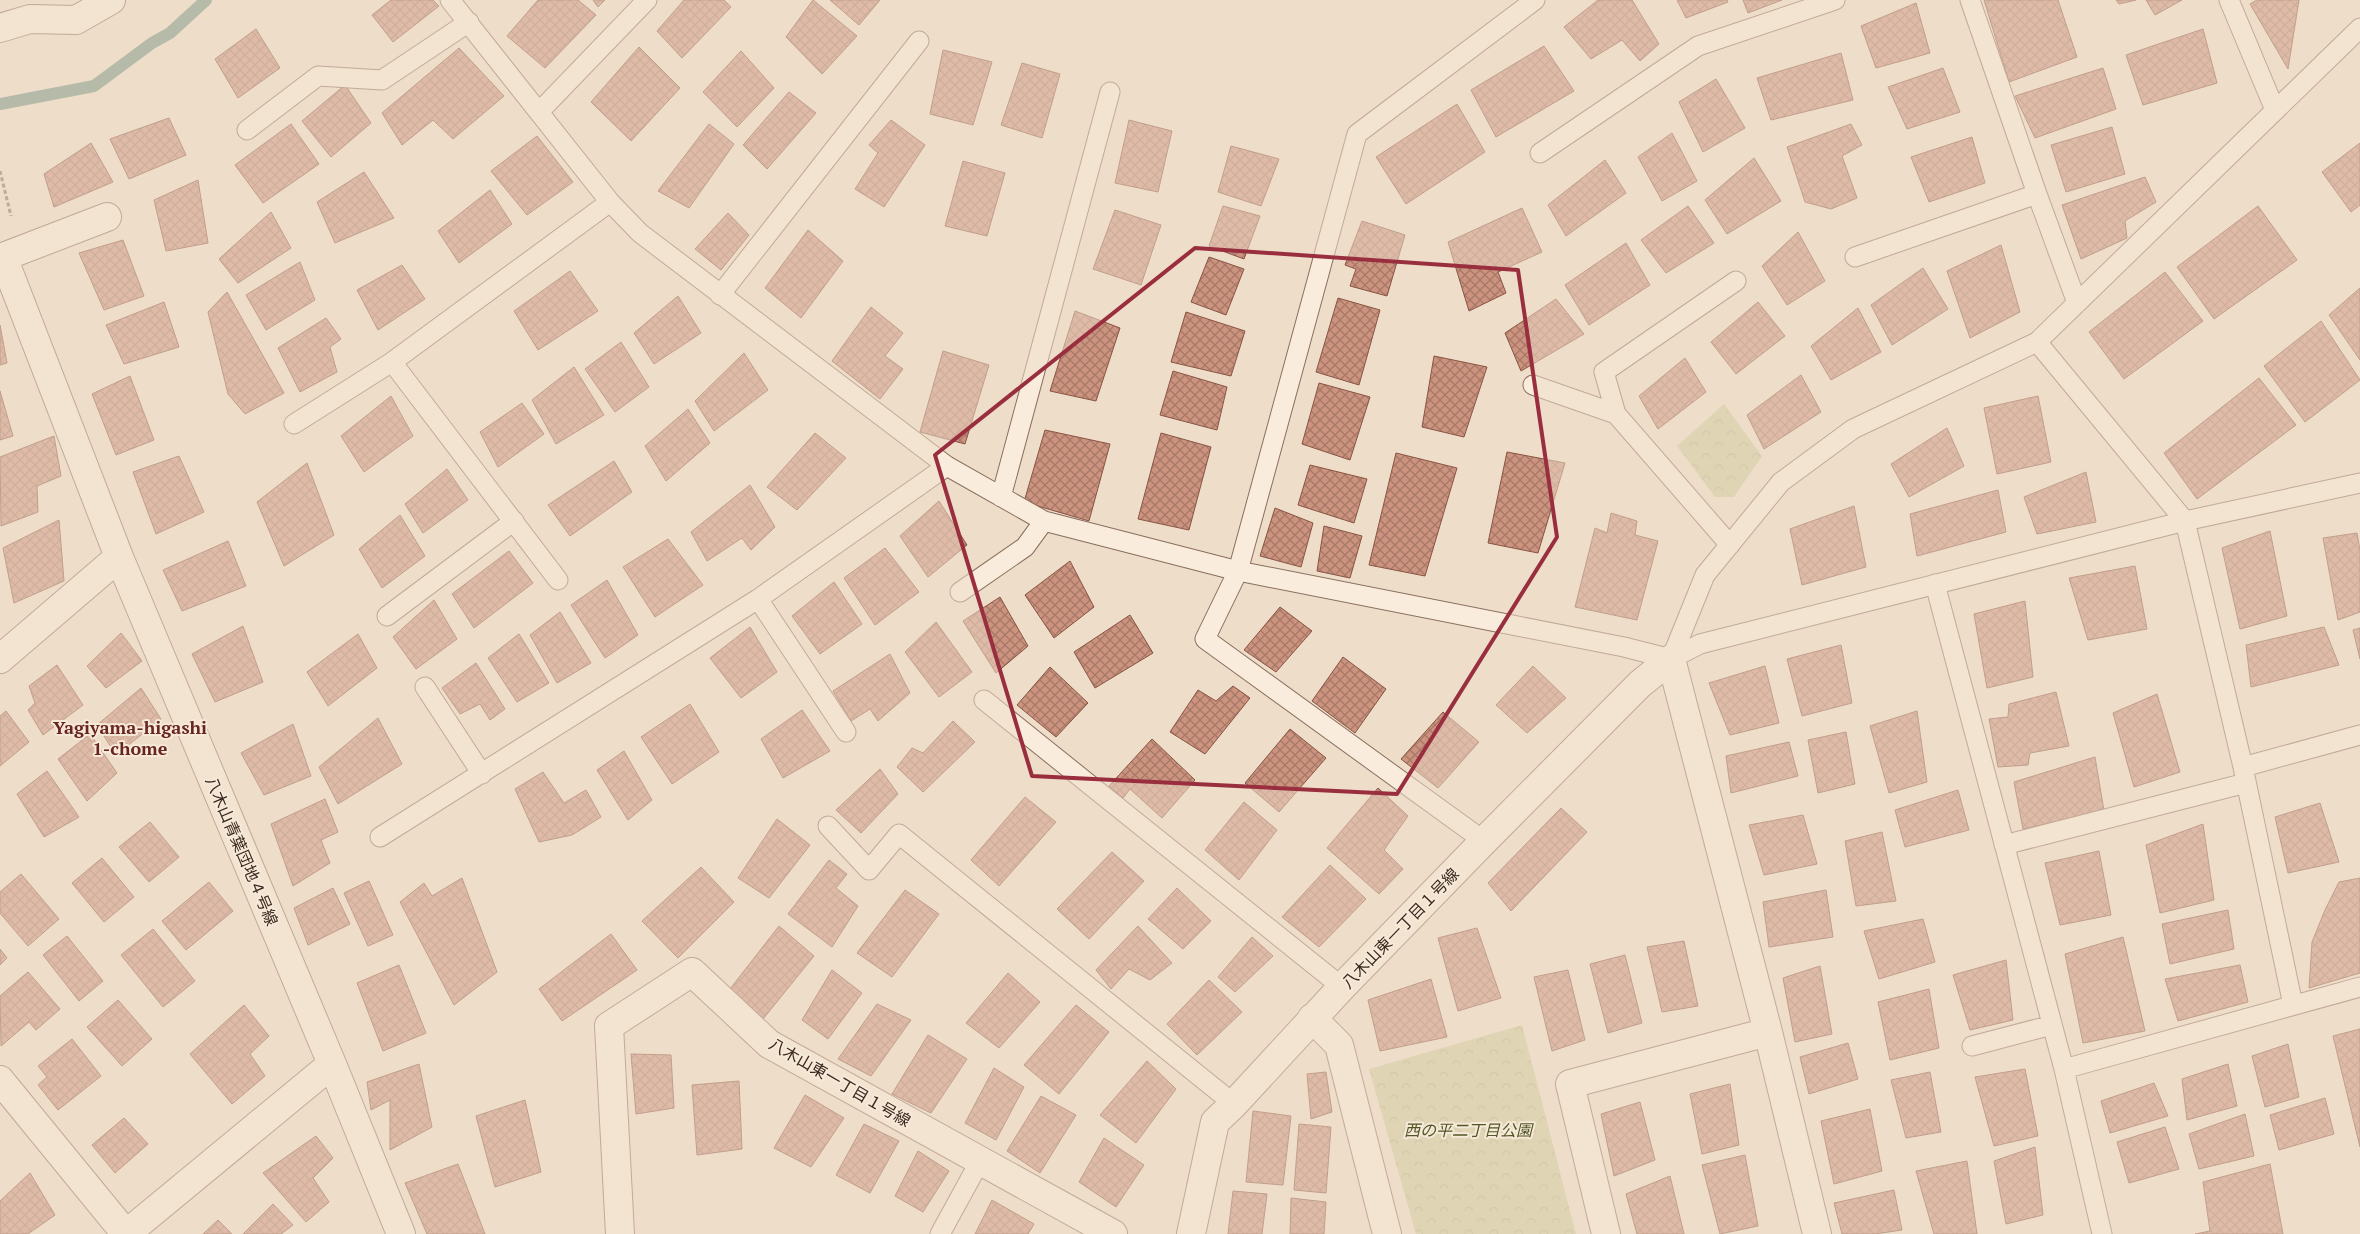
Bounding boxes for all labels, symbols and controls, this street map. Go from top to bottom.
district label: Yagiyama-higashi 1-chome [53,715,207,760]
street label: 八木山青葉団地４号線 [201,773,283,929]
street label: 八木山東一丁目１号線 [1337,863,1463,993]
street label: 八木山東一丁目１号線 [765,1032,915,1132]
park label: 西の平二丁目公園 [1404,1119,1534,1141]

